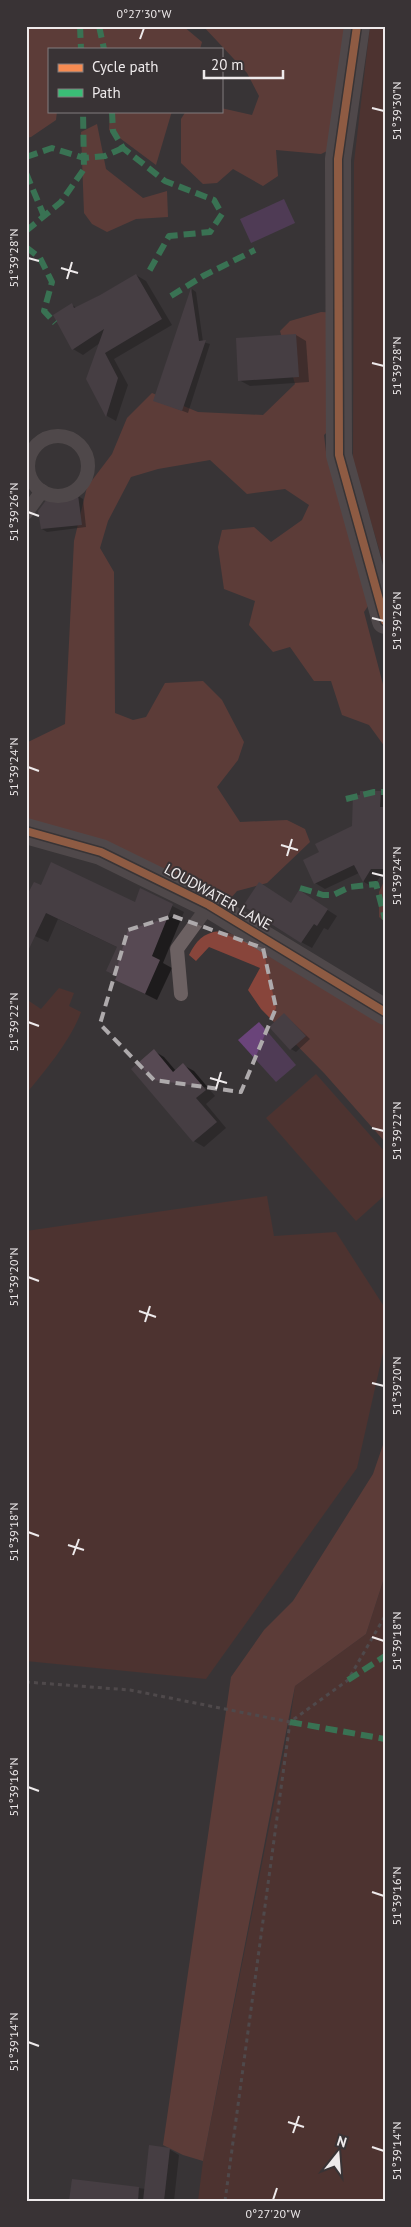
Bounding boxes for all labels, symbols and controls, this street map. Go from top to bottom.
text: 0°27'30"W [117,6,171,21]
legend [48,48,222,112]
scale bar [204,48,282,80]
text: 20 m [211,55,244,74]
text: Cycle path [92,57,158,76]
text: 51°39'30"N [389,81,404,141]
text: Path [92,83,121,102]
text: 51°39'28"N [6,228,21,288]
text: 51°39'28"N [389,336,404,396]
text: 51°39'26"N [6,482,21,542]
text: 51°39'26"N [389,591,404,651]
text: 51°39'24"N [6,737,21,797]
text: 51°39'24"N [389,846,404,906]
street label: LOUDWATER LANE [161,859,275,934]
text: 51°39'22"N [6,992,21,1052]
text: 51°39'22"N [389,1101,404,1161]
text: 51°39'20"N [6,1247,21,1307]
text: 51°39'20"N [389,1356,404,1416]
text: 51°39'18"N [6,1502,21,1562]
text: 51°39'18"N [389,1611,404,1671]
text: 51°39'16"N [6,1757,21,1817]
text: 51°39'16"N [389,1866,404,1926]
text: 51°39'14"N [6,2012,21,2072]
text: 51°39'14"N [389,2121,404,2181]
north arrow [314,2130,364,2180]
text: N [335,2132,349,2152]
text: 0°27'20"W [246,2206,300,2221]

